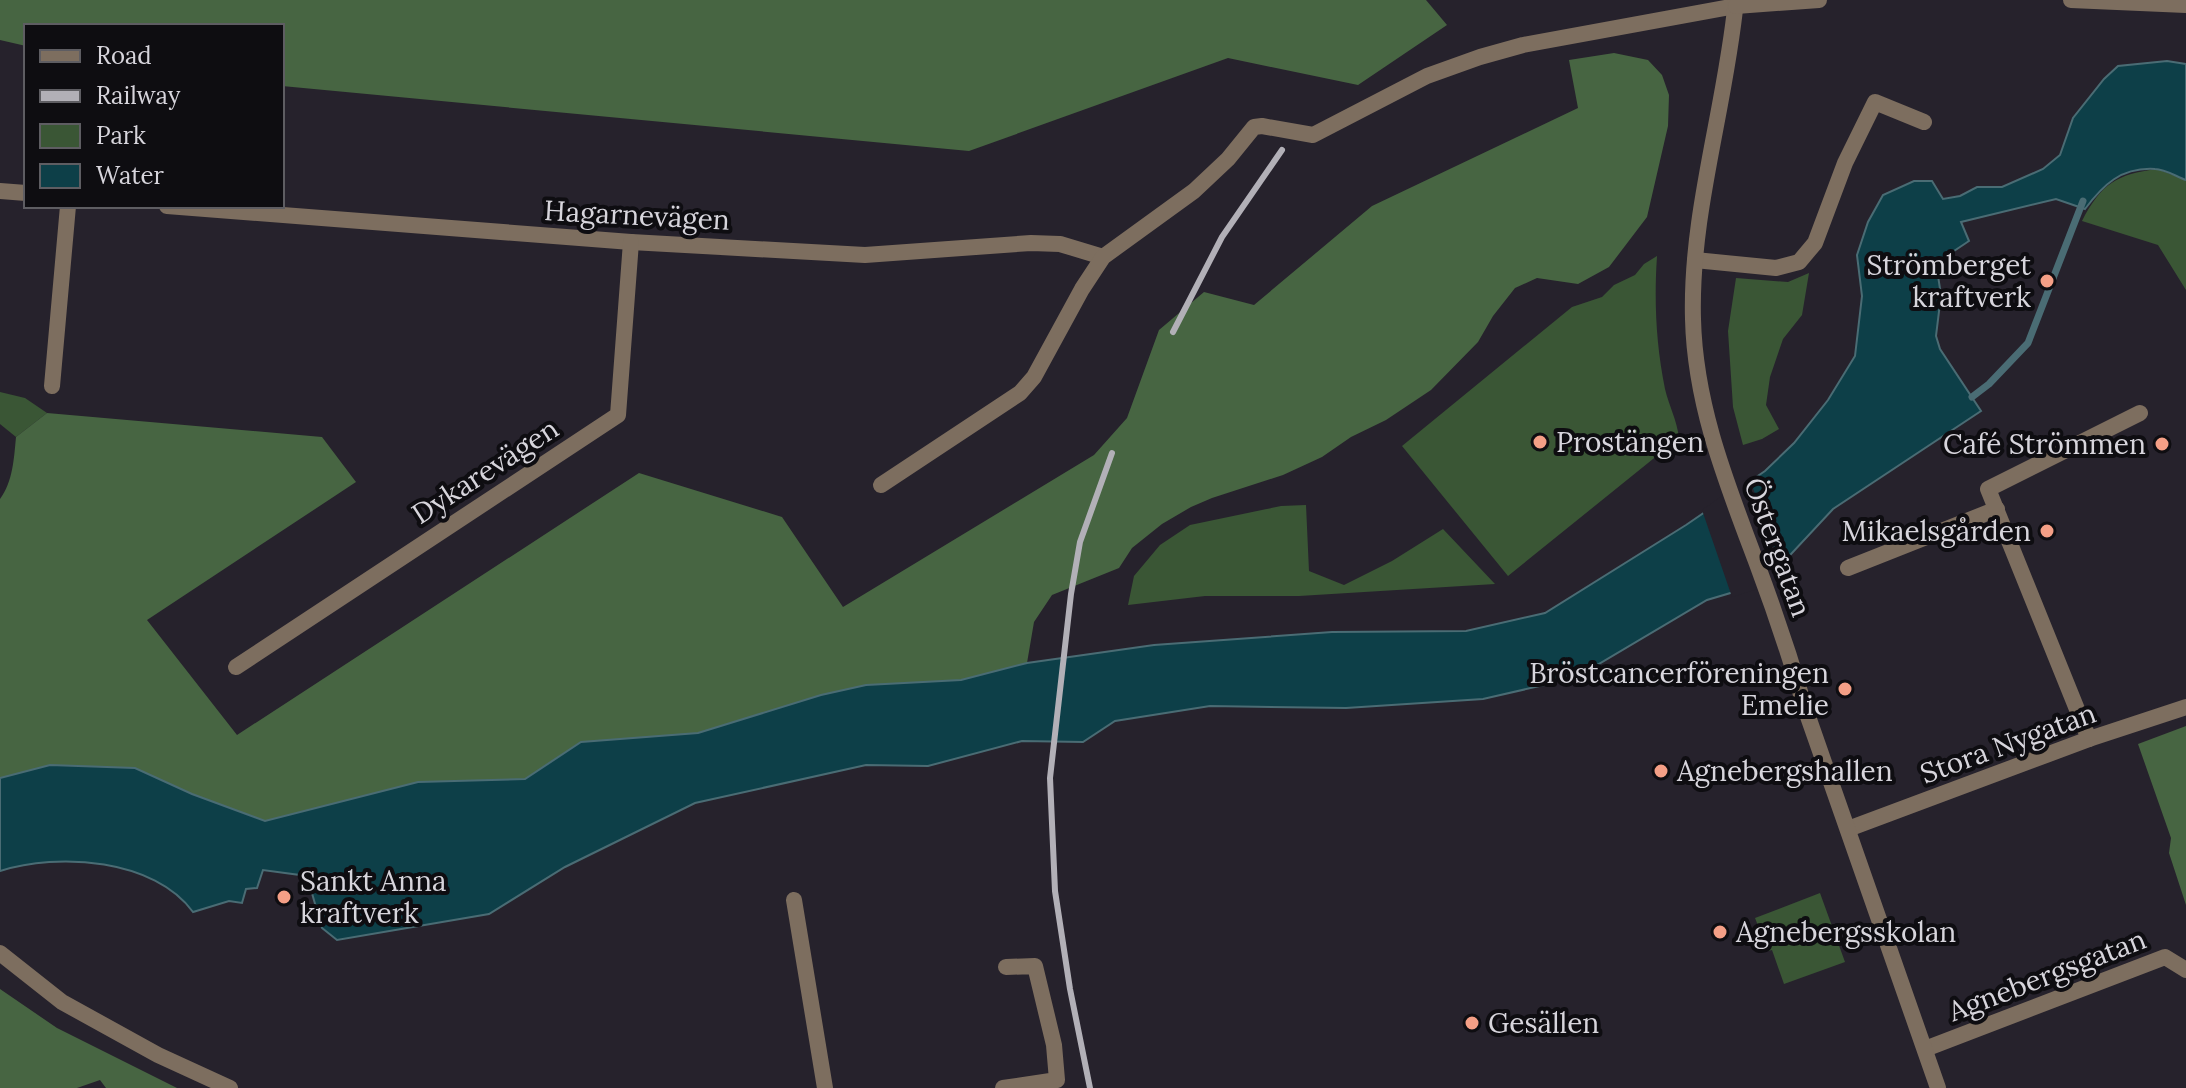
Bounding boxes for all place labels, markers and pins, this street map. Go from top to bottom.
place label: Strömberget kraftverk [1866,247,2031,315]
marker: Strömberget kraftverk [2038,272,2056,290]
place label: Prostängen [1556,424,1704,460]
place label: Café Strömmen [1943,426,2146,462]
marker: Prostängen [1531,433,1549,451]
marker: Café Strömmen [2153,435,2171,453]
place label: Mikaelsgården [1841,513,2031,549]
marker: Mikaelsgården [2038,522,2056,540]
place label: Bröstcancerföreningen Emelie [1529,655,1829,723]
marker: Bröstcancerföreningen Emelie [1836,680,1854,698]
place label: Agnebergshallen [1676,753,1893,789]
marker: Agnebergshallen [1652,762,1670,780]
place label: Sankt Anna kraftverk [300,863,447,931]
marker: Sankt Anna kraftverk [275,888,293,906]
place label: Agnebergsskolan [1735,914,1956,950]
marker: Agnebergsskolan [1711,923,1729,941]
place label: Gesällen [1488,1005,1599,1041]
marker: Gesällen [1463,1014,1481,1032]

